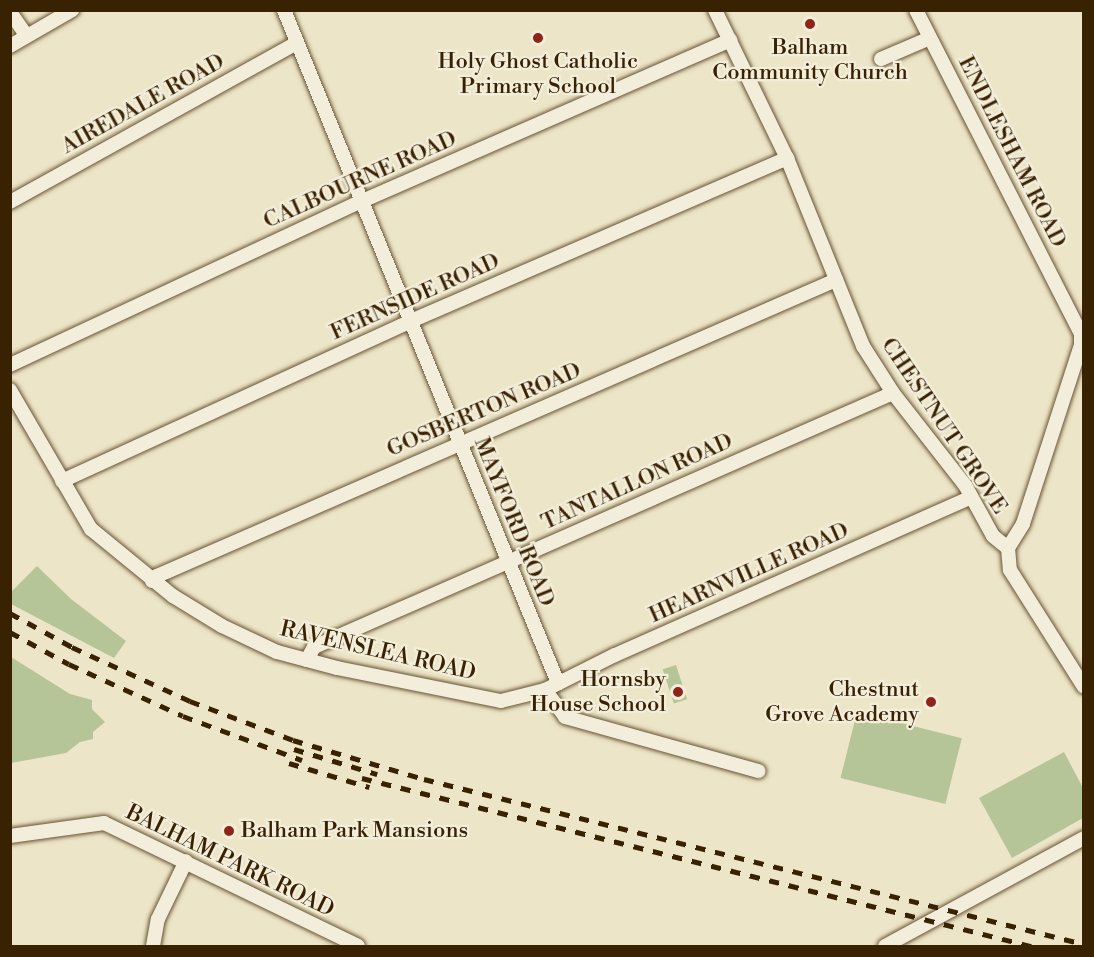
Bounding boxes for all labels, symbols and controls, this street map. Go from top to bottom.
marker: Balham Community Church [803,17,817,31]
marker: Holy Ghost Catholic Primary School [531,31,545,45]
place label: Balham Community Church [712,34,908,86]
street label: AIREDALE ROAD [57,48,229,160]
place label: Holy Ghost Catholic Primary School [438,48,638,100]
street label: ENDLESHAM ROAD [952,52,1072,252]
street label: CALBOURNE ROAD [259,126,461,234]
street label: FERNSIDE ROAD [326,248,504,346]
street label: CHESTNUT GROVE [875,333,1013,519]
street label: GOSBERTON ROAD [383,357,585,463]
street label: TANTALLON ROAD [537,428,737,536]
street label: MAYFORD ROAD [468,434,560,610]
street label: HEARNVILLE ROAD [645,517,853,629]
street label: RAVENSLEA ROAD [278,616,478,686]
place label: Hornsby House School [530,666,666,718]
place label: Chestnut Grove Academy [765,676,919,728]
marker: Hornsby House School [671,685,685,699]
marker: Chestnut Grove Academy [924,695,938,709]
street label: BALHAM PARK ROAD [122,799,338,923]
place label: Balham Park Mansions [241,818,468,844]
marker: Balham Park Mansions [222,824,236,838]

